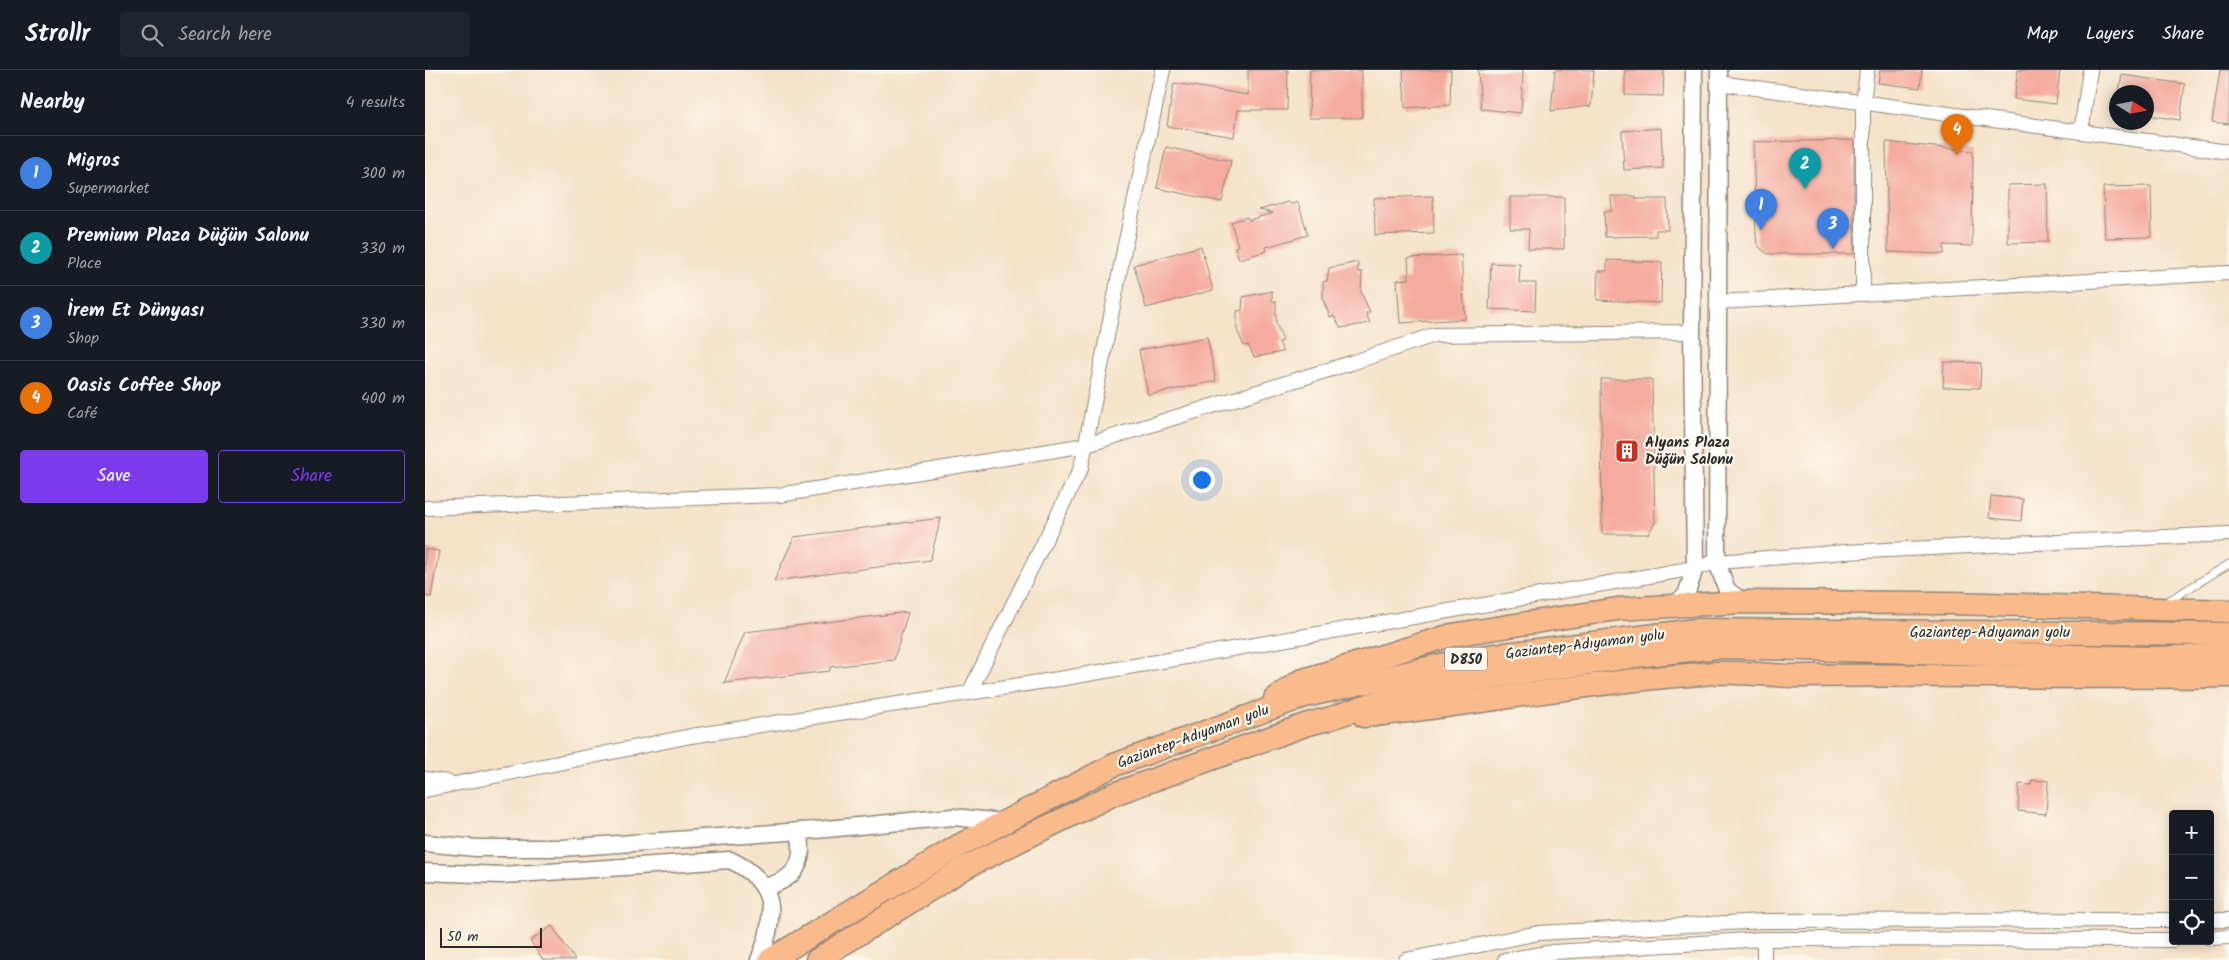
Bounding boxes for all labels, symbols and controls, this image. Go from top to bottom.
search box [120,12,470,57]
text: Strollr [25,15,90,54]
text: Search here [178,20,272,50]
text: Map [2027,20,2058,49]
text: Layers [2086,20,2134,49]
text: Share [2162,20,2204,49]
icon: search [138,21,166,49]
north arrow [2109,85,2154,130]
text: Nearby [20,86,85,119]
text: 4 results [346,90,405,115]
pin: 4 [1941,114,1973,155]
text: Migros [67,146,120,176]
pin: 2 [1789,148,1821,189]
text: 1 [34,161,38,186]
text: 300 m [361,161,405,186]
text: Supermarket [67,176,150,201]
pin: 1 [1745,189,1777,230]
pin: 3 [1817,208,1849,249]
text: Premium Plaza Düğün Salonu [67,221,309,251]
text: 2 [31,236,41,261]
text: 330 m [360,236,405,261]
text: Place [67,251,101,276]
text: İrem Et Dünyası [67,296,204,326]
text: 3 [32,311,40,336]
text: 330 m [360,311,405,336]
text: Shop [67,326,99,351]
text: Oasis Coffee Shop [67,371,221,401]
text: 4 [32,386,40,411]
text: 400 m [361,386,405,411]
text: Café [67,401,97,426]
place label: Alyans Plaza Düğün Salonu [1645,431,1734,472]
building icon: Alyans Plaza Düğün Salonu [1614,438,1640,464]
button: Save [20,450,208,503]
button: Share [218,450,405,503]
your location [1189,467,1215,493]
street label: Gaziantep-Adıyaman yolu [1910,621,2070,645]
street label: Gaziantep-Adıyaman yolu [1504,623,1666,667]
road number: D850 [1445,648,1487,670]
street label: Gaziantep-Adıyaman yolu [1114,698,1273,776]
map controls [2169,810,2214,945]
button: + [2169,810,2214,855]
button: − [2169,855,2214,900]
button: locate [2169,900,2214,945]
scale bar [440,925,543,948]
text: 50 m [447,926,478,948]

